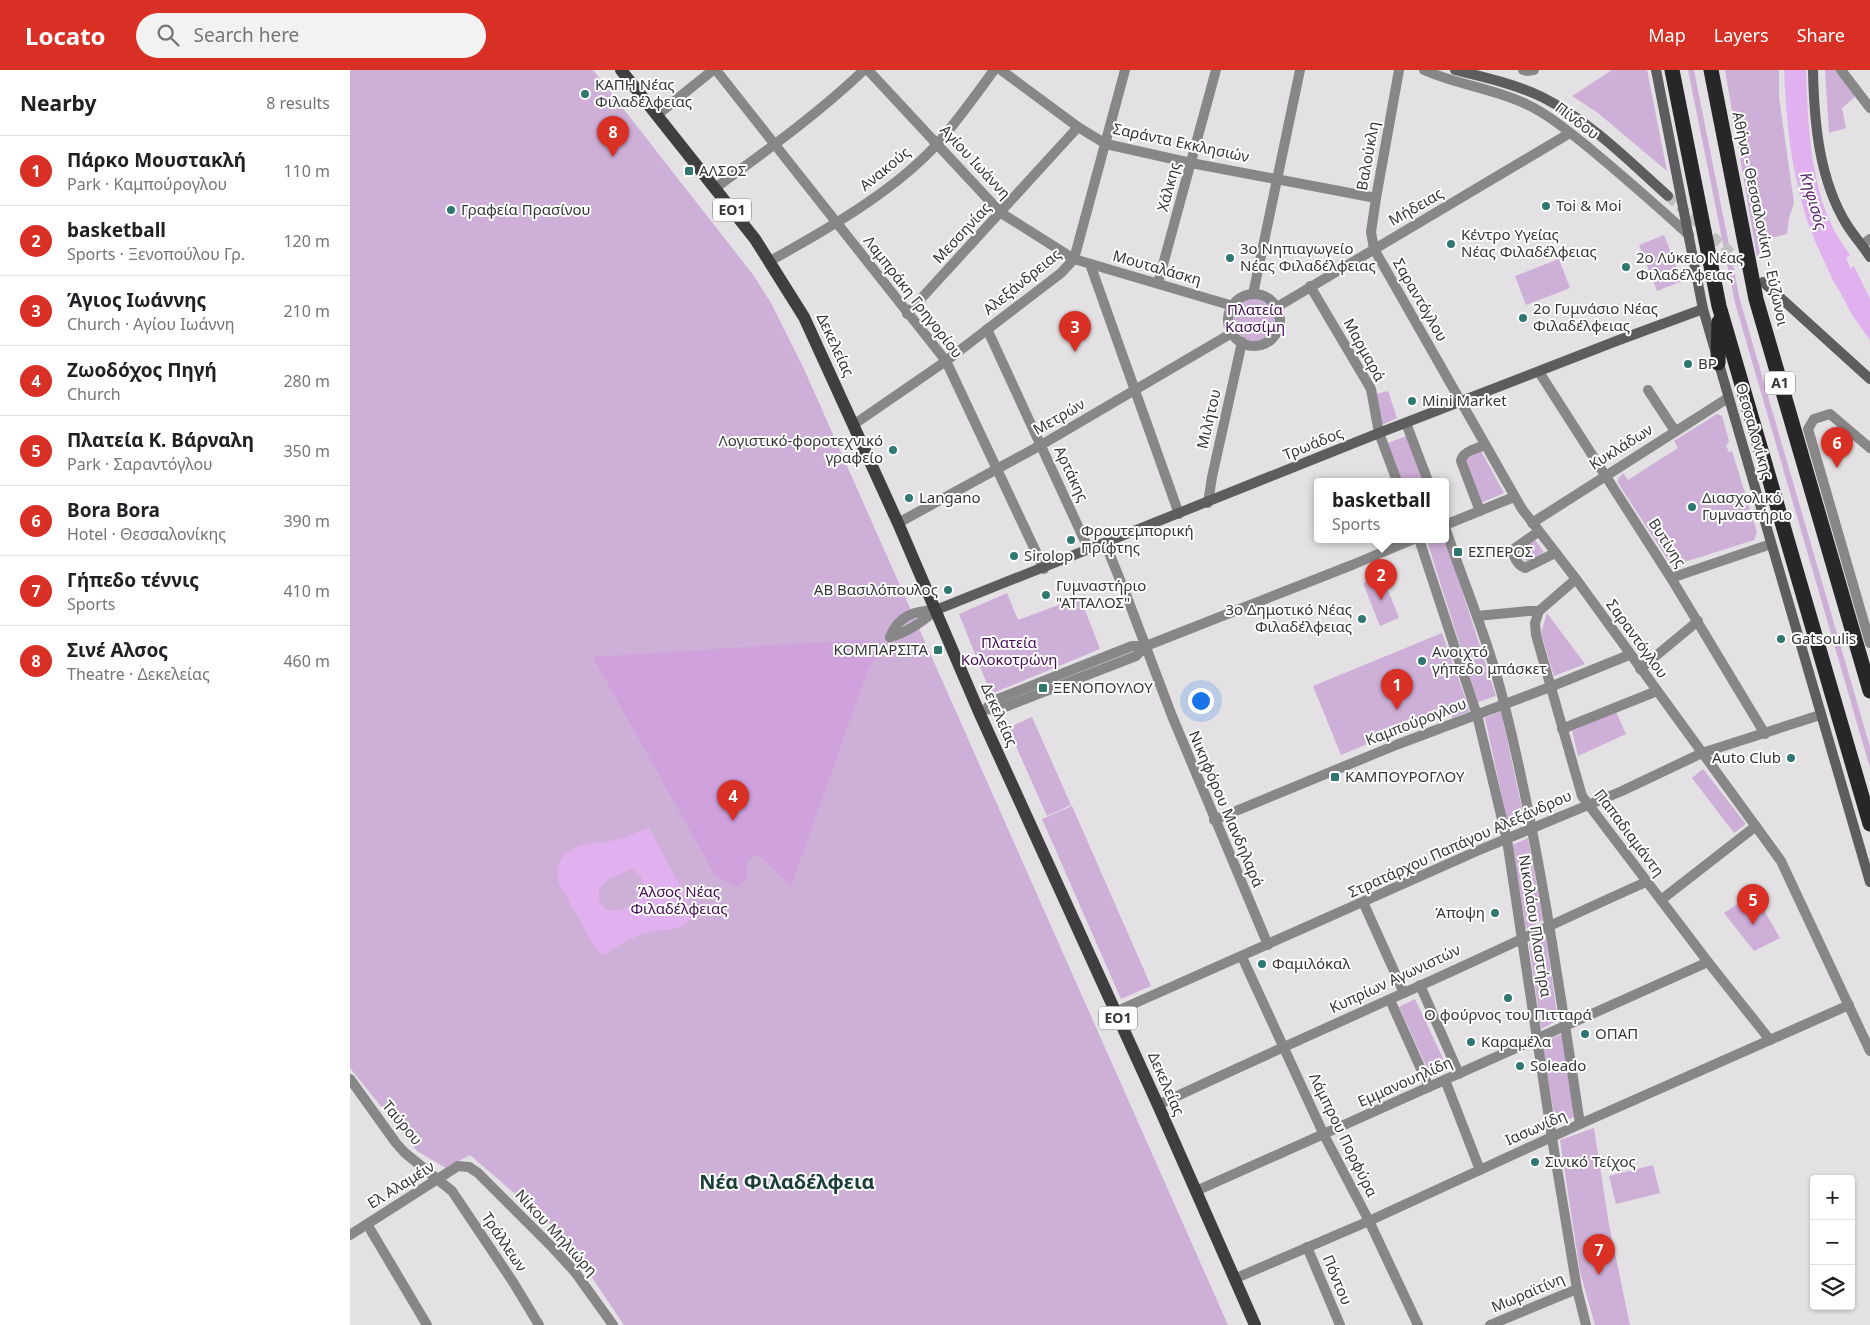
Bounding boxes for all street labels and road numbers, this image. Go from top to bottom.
street label: Πίνδου [1552,97,1604,143]
street label: Αθήνα - Θεσσαλονίκη - Εύζωνοι [1728,110,1794,328]
street label: Σαράντα Εκκλησιών [1111,118,1251,166]
street label: Αγίου Ιωάννη [936,120,1015,203]
street label: Βαλούκλη [1351,120,1383,192]
street label: Ανακούς [855,142,914,195]
street label: Χάλκης [1152,160,1184,214]
street label: Μήδειας [1385,183,1446,230]
street label: Μεσσηνίας [928,197,995,267]
road number: ΕΟ1 [713,198,751,222]
street label: Λαμπράκη Γρηγορίου [860,231,968,362]
street label: Αλεξάνδρειας [978,244,1064,319]
street label: Μουταλάσκη [1111,245,1204,289]
street label: Σαραντόγλου [1389,254,1453,345]
street label: Δεκελείας [813,310,859,379]
street label: Μαρμαρά [1339,315,1391,385]
road number: Α1 [1765,372,1795,394]
street label: Θεσσαλονίκης [1732,380,1778,481]
street label: Μιλήτου [1191,387,1225,451]
street label: Μετρών [1029,393,1088,439]
street label: Κυκλάδων [1585,419,1656,474]
street label: Τρωάδος [1280,422,1346,464]
street label: Αρτάκης [1050,442,1093,505]
street label: Βυτίνης [1645,514,1691,571]
street label: Σαραντόγλου [1602,595,1673,682]
street label: Δεκελείας [977,680,1023,750]
street label: Καμπούρογλου [1362,693,1469,750]
street label: Νικηφόρου Μανδηλαρά [1185,727,1269,891]
street label: Στρατάρχου Παπάγου Αλεξάνδρου [1345,785,1574,902]
street label: Παπαδιαμάντη [1590,785,1669,880]
street label: Νικολάου Πλαστήρα [1515,853,1557,999]
street label: Κυπρίων Αγωνιστών [1326,939,1463,1017]
road number: ΕΟ1 [1099,1006,1137,1030]
street label: Δεκελείας [1144,1049,1190,1119]
street label: Εμμανουηλίδη [1354,1051,1455,1111]
street label: Λάμπρου Πορφύρα [1305,1069,1383,1201]
street label: Ταύρου [378,1096,427,1149]
street label: Ιασωνίδη [1502,1105,1569,1149]
street label: Ελ Αλαμέιν [363,1156,438,1213]
street label: Νίκου Μηλιώρη [511,1185,602,1280]
street label: Τράλλεων [478,1208,532,1275]
street label: Πόντου [1318,1252,1357,1308]
street label: Μωραϊτίνη [1488,1268,1567,1316]

